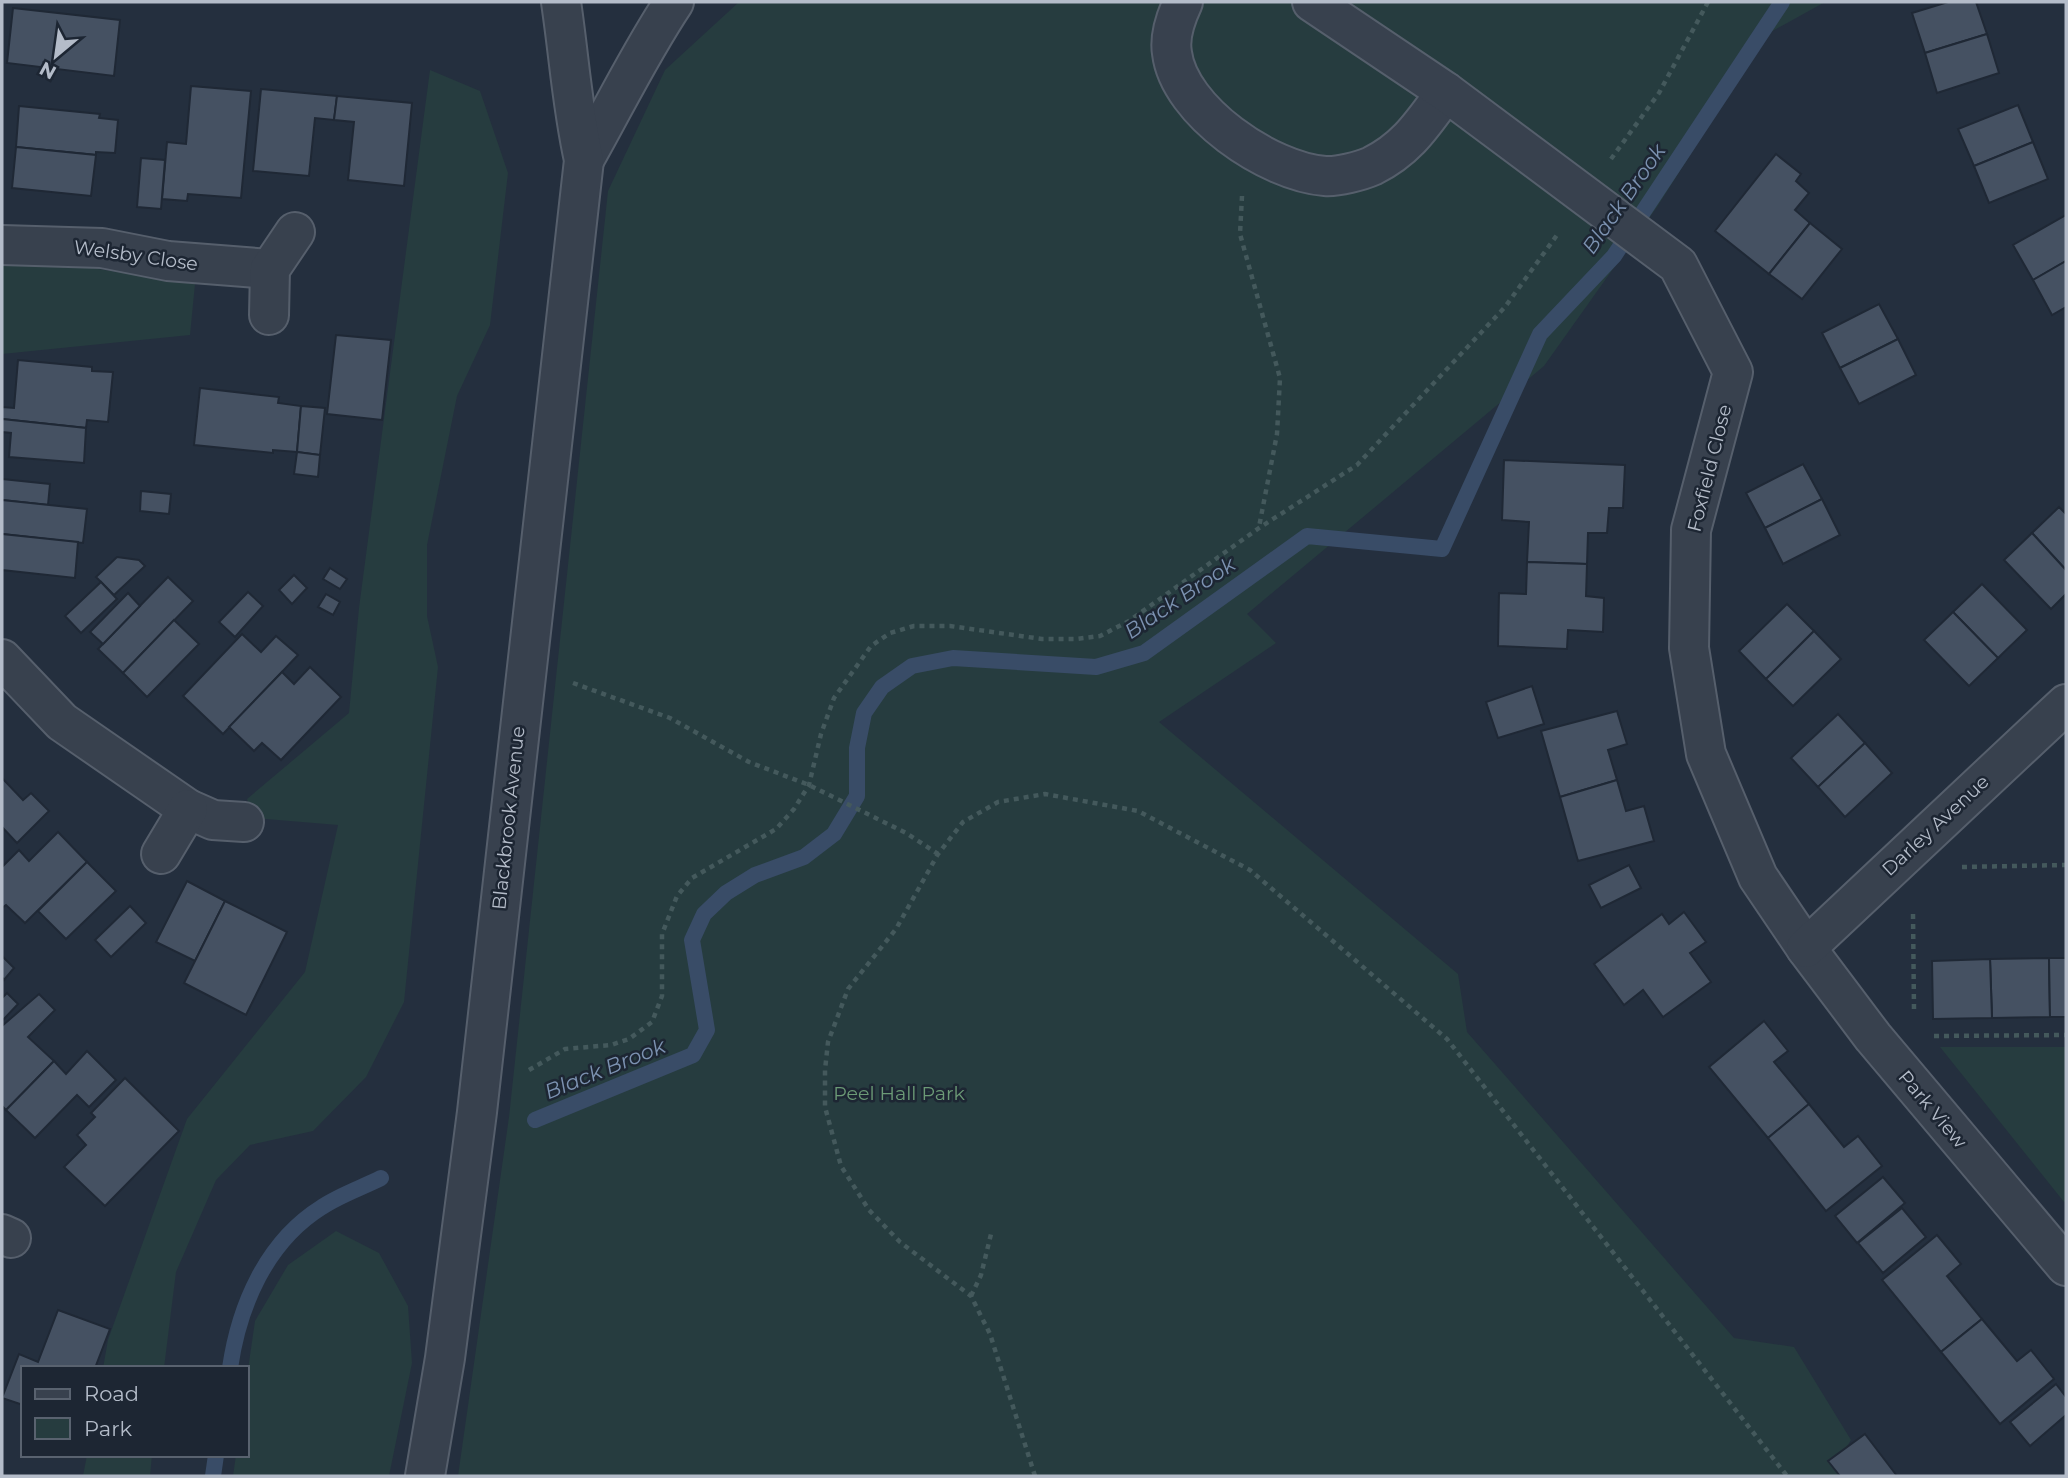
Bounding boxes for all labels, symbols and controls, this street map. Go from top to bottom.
north arrow [21,21,91,91]
text: N [36,57,60,84]
water label: Black Brook [1577,138,1671,258]
street label: Welsby Close [72,235,199,276]
street label: Foxfield Close [1683,402,1736,534]
water label: Black Brook [1120,551,1241,644]
street label: Blackbrook Avenue [487,725,530,911]
street label: Darley Avenue [1877,770,1994,881]
water label: Black Brook [541,1032,670,1104]
street label: Park View [1893,1066,1972,1153]
park label: Peel Hall Park [833,1082,965,1105]
legend [21,1366,248,1457]
text: Road [84,1381,139,1406]
text: Park [84,1416,132,1441]

